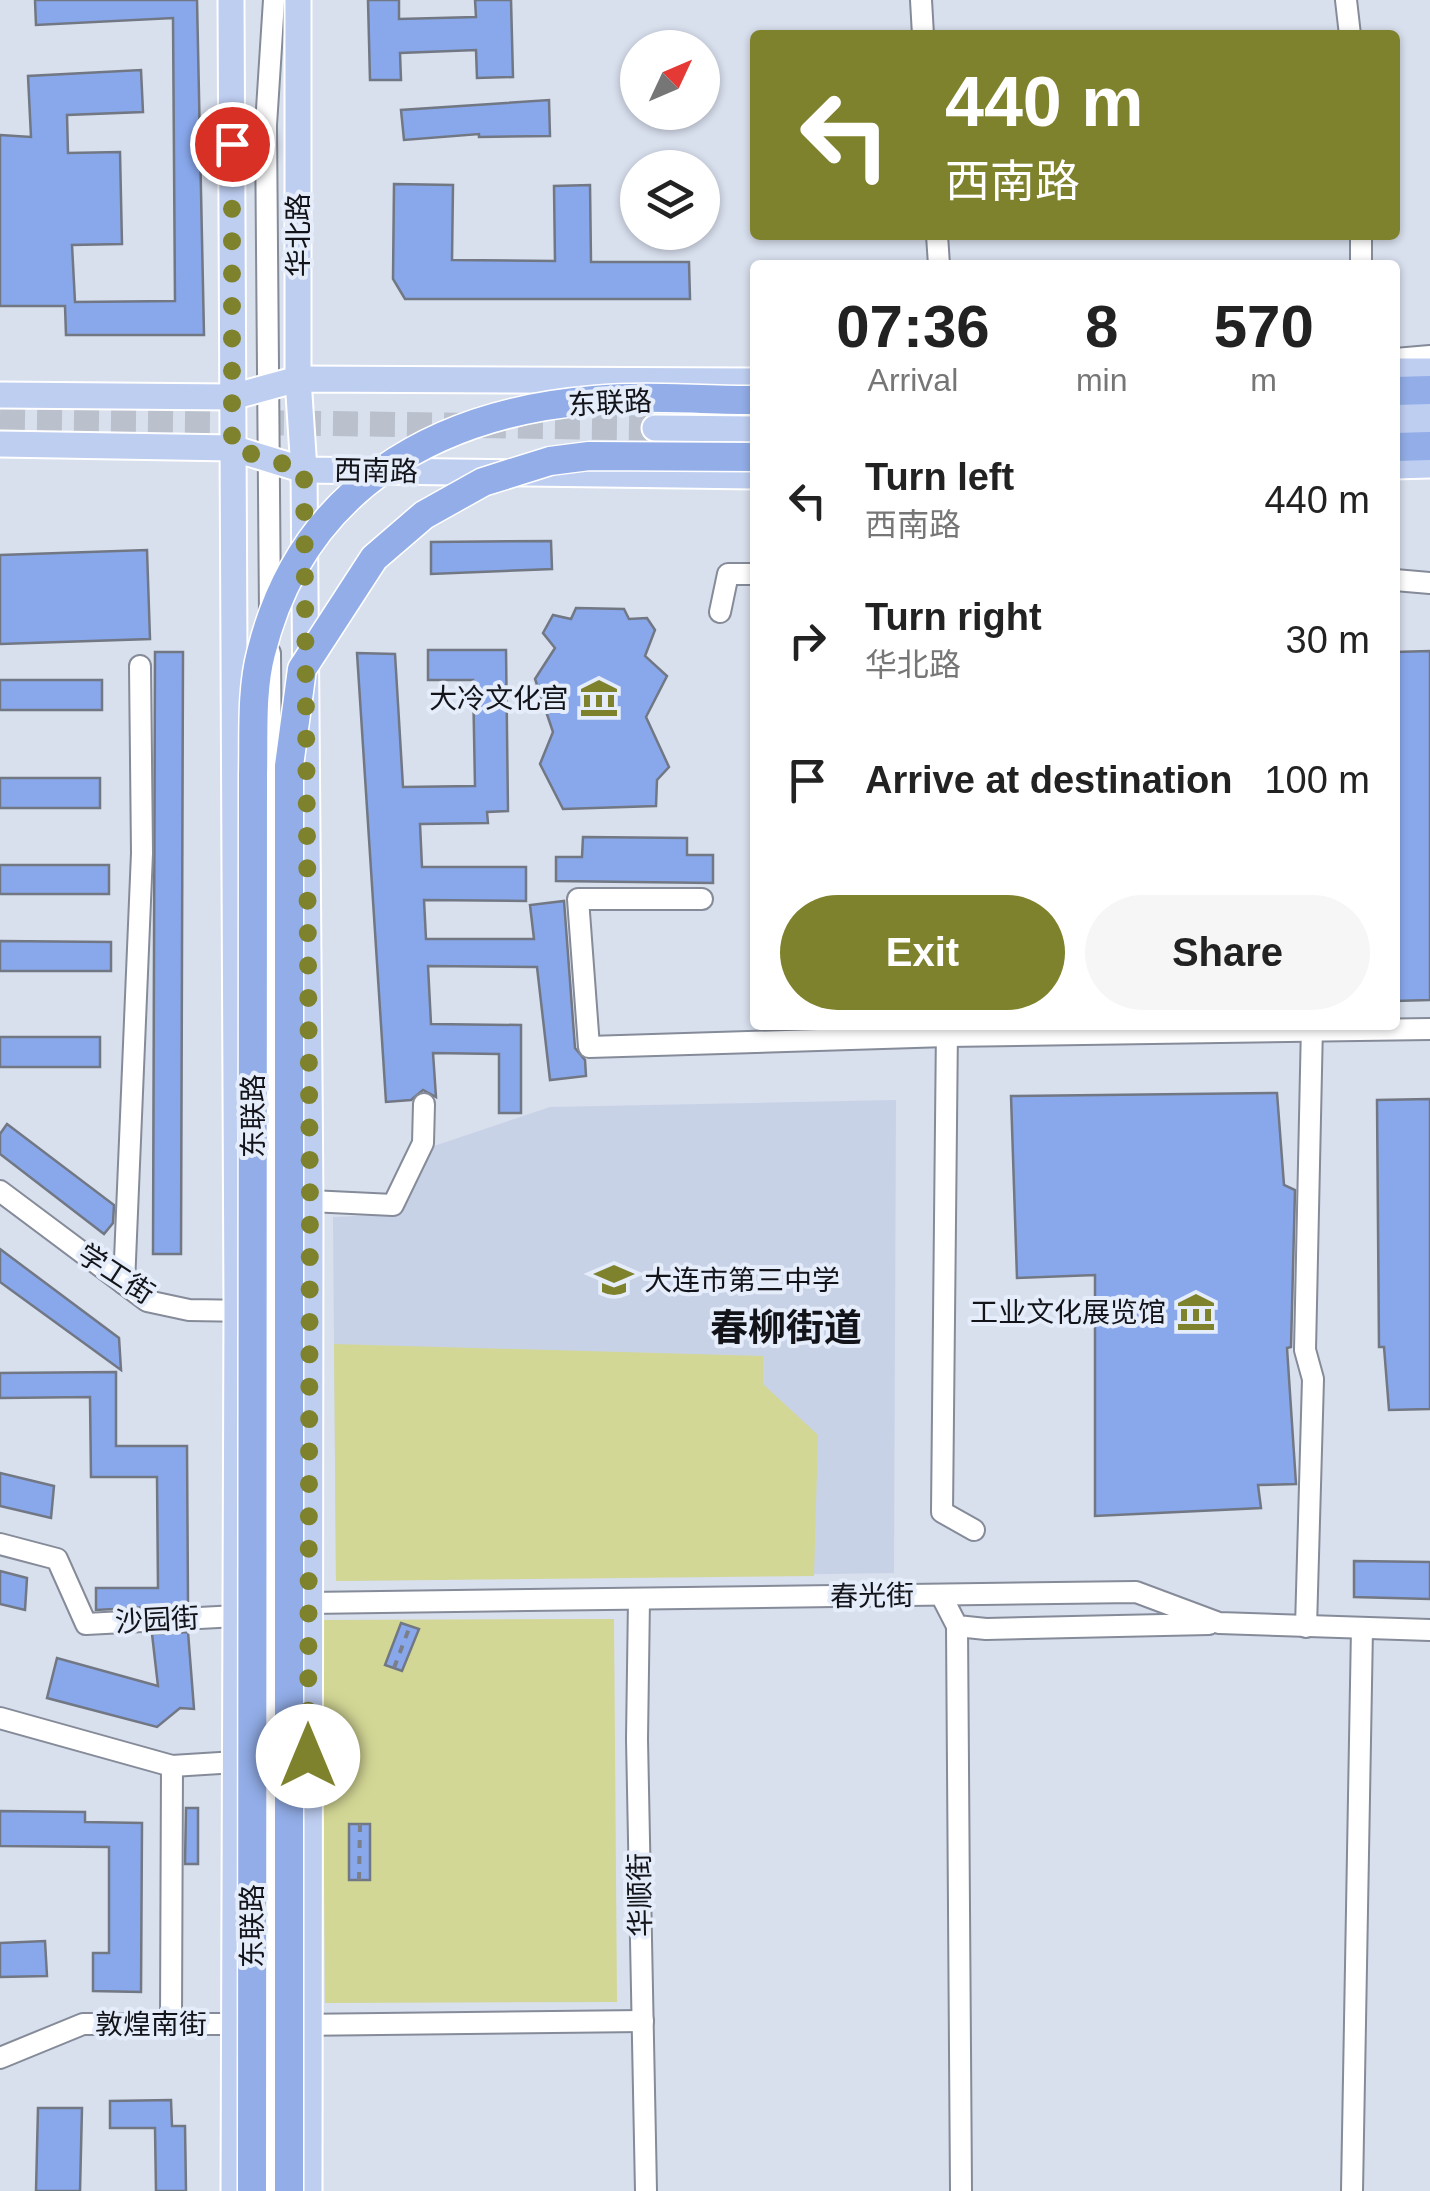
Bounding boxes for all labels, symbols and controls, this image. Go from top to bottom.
north arrow [620,30,720,130]
map controls [620,30,720,250]
text: 440 m [945,63,1143,141]
icon: left [780,70,910,200]
pin [190,102,275,187]
icon: arrive [205,117,260,172]
button: layers [620,150,720,250]
text: 西南路 [945,156,1080,207]
street label: 华北路 [283,193,314,277]
text: 07:36 [836,293,990,360]
text: 8 [1085,293,1118,360]
text: 570 [1214,293,1314,360]
text: Arrival [868,362,958,398]
text: min [1076,362,1127,398]
text: m [1250,362,1277,398]
street label: 东联路 [567,385,653,421]
street label: 西南路 [334,455,418,487]
text: Turn left [865,456,1014,498]
icon: left [780,473,835,528]
text: 440 m [1264,479,1370,521]
text: 西南路 [865,507,961,543]
text: Turn right [865,596,1042,638]
icon: right [780,613,835,668]
text: 30 m [1286,619,1370,661]
text: 华北路 [865,647,961,683]
museum icon: 大冷文化宫 [578,677,620,719]
place label: 大冷文化宫 [429,683,569,714]
icon: arrive [780,753,835,808]
text: Arrive at destination [865,759,1232,801]
text: 100 m [1264,759,1370,801]
button: Exit [780,895,1065,1010]
button: Share [1085,895,1370,1010]
street label: 东联路 [238,1074,269,1158]
street label: 学工街 [72,1238,160,1310]
school or university icon: 大连市第三中学 [593,1259,635,1301]
place label: 大连市第三中学 [644,1265,840,1296]
museum icon: 工业文化展览馆 [1175,1291,1217,1333]
place label: 工业文化展览馆 [970,1297,1166,1328]
district label: 春柳街道 [710,1307,862,1349]
street label: 春光街 [830,1580,914,1612]
street label: 沙园街 [114,1602,200,1638]
position arrow [256,1704,360,1808]
street label: 华顺街 [624,1853,656,1937]
street label: 东联路 [237,1884,268,1968]
street label: 敦煌南街 [95,2009,207,2040]

